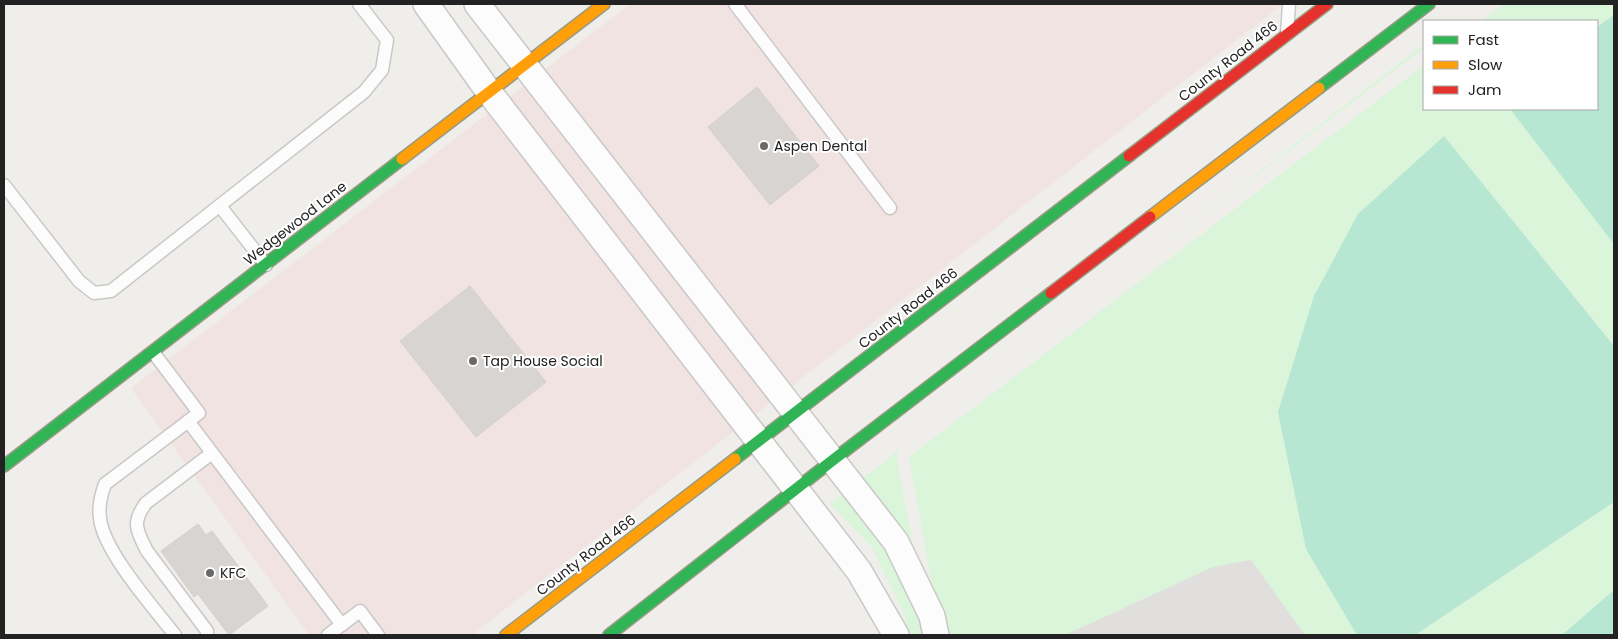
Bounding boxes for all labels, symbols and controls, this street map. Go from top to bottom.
street label: County Road 466 [1174,16,1282,106]
legend [1423,20,1598,110]
text: Fast [1468,29,1499,50]
text: Slow [1468,54,1503,75]
text: Jam [1468,79,1502,100]
place label: Aspen Dental [774,136,867,156]
marker: Aspen Dental [758,140,770,152]
street label: Wedgewood Lane [239,176,351,270]
street label: County Road 466 [854,263,962,353]
place label: Tap House Social [483,351,603,371]
marker: Tap House Social [467,355,479,367]
street label: County Road 466 [532,510,640,600]
place label: KFC [220,563,246,583]
marker: KFC [204,567,216,579]

